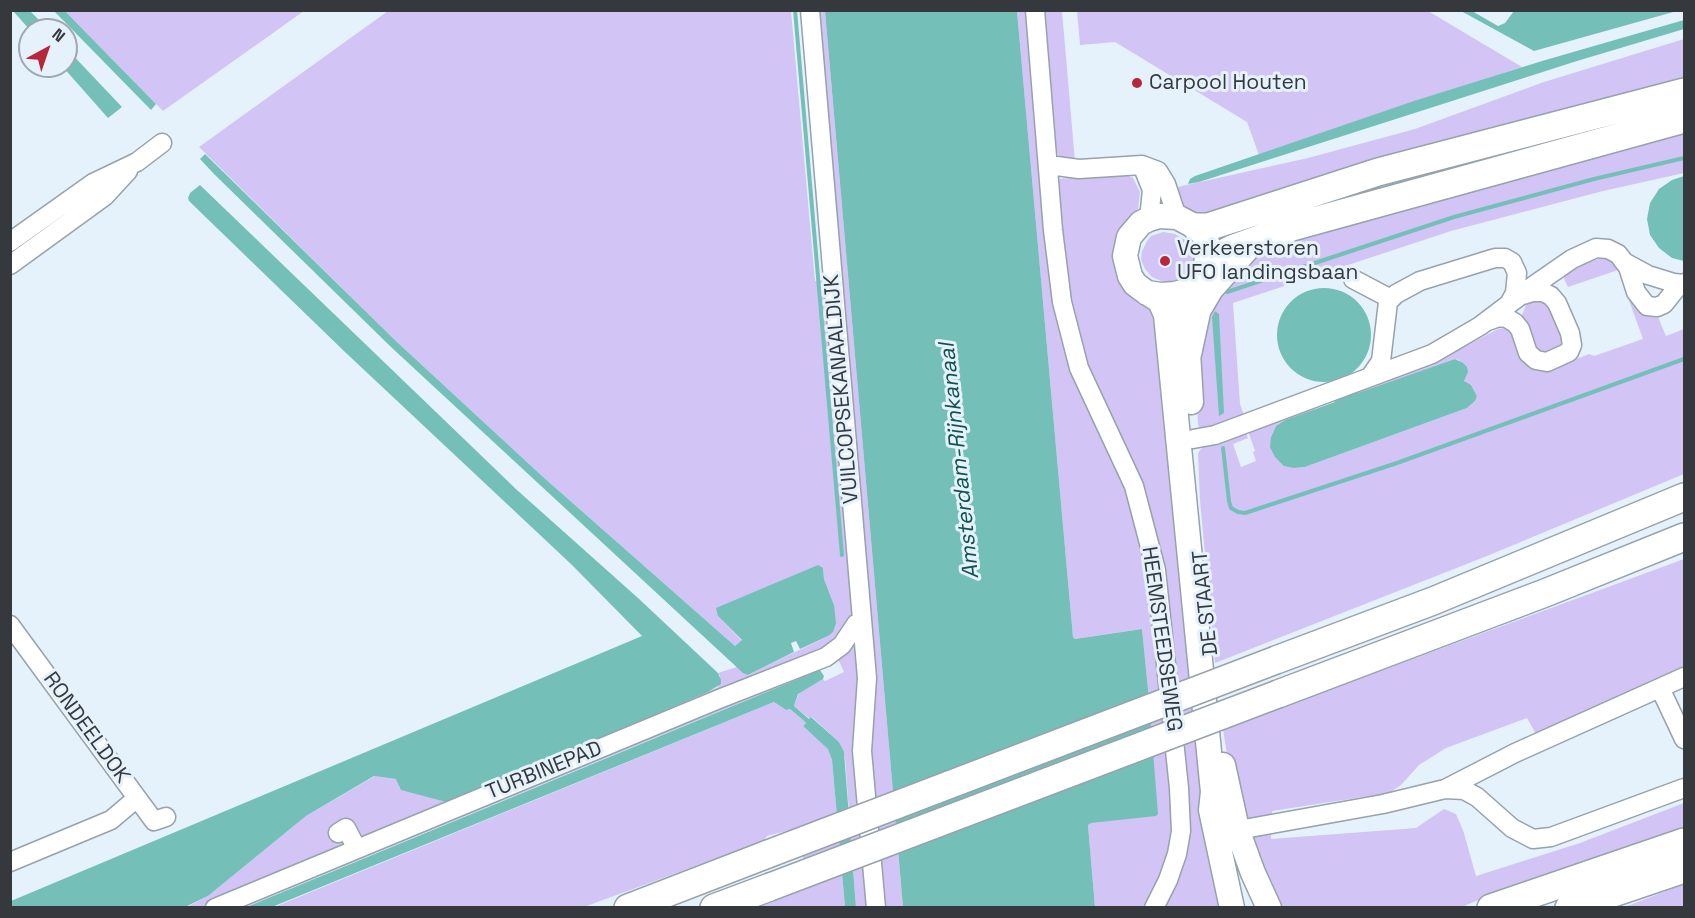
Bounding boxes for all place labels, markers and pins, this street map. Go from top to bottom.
place label: Carpool Houten [1149,70,1307,96]
marker: Carpool Houten [1130,76,1144,90]
place label: Verkeerstoren UFO landingsbaan [1177,236,1358,286]
marker: Verkeerstoren UFO landingsbaan [1158,254,1172,268]

